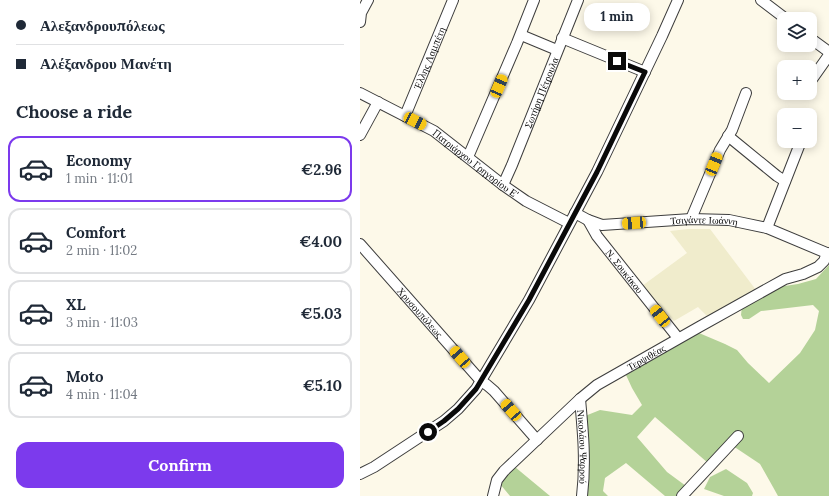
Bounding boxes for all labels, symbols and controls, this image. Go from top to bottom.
callout: 1 min [584,3,650,31]
text: 1 min [600,8,634,25]
map controls [777,12,817,148]
button: layers [777,12,817,52]
text: Αλεξανδρουπόλεως [40,16,165,35]
street label: Έλλης Λαμπέτη [410,25,448,92]
route end [608,52,626,70]
text: Αλέξανδρου Μανέτη [40,54,172,73]
street label: Σωτήρη Πέτρουλα [521,55,562,130]
button: + [777,60,817,100]
car [489,73,509,99]
text: Choose a ride [16,100,132,123]
button: − [777,108,817,148]
car [402,110,428,132]
street label: Πατριάρχου Γρηγορίου Ε' [430,126,521,201]
icon: car [18,151,54,187]
text: Economy [66,151,131,170]
car [704,151,724,177]
text: €2.96 [301,160,342,179]
text: 1 min · 11:01 [66,170,133,187]
street label: Τσιγάντε Ιωάννη [670,213,739,229]
car [622,216,646,230]
icon: car [18,223,54,259]
text: Comfort [66,223,126,242]
text: €4.00 [299,232,342,251]
text: 2 min · 11:02 [66,242,137,259]
street label: Ν. Σουκάκου [603,246,646,296]
street label: Χρυσουπόλεως [394,285,446,340]
icon: car [18,295,54,331]
text: XL [66,295,86,314]
car [648,303,672,329]
text: €5.03 [301,304,342,323]
text: 3 min · 11:03 [66,314,138,331]
street label: Τερψιθέας [625,342,668,374]
car [448,344,472,370]
icon: car [18,367,54,403]
text: Moto [66,367,103,386]
text: €5.10 [303,376,342,395]
text: 4 min · 11:04 [66,386,138,403]
car [499,397,523,423]
street label: Νικολάου Ψαρρού [574,409,590,484]
route start [419,423,437,441]
button: Confirm [16,442,344,488]

